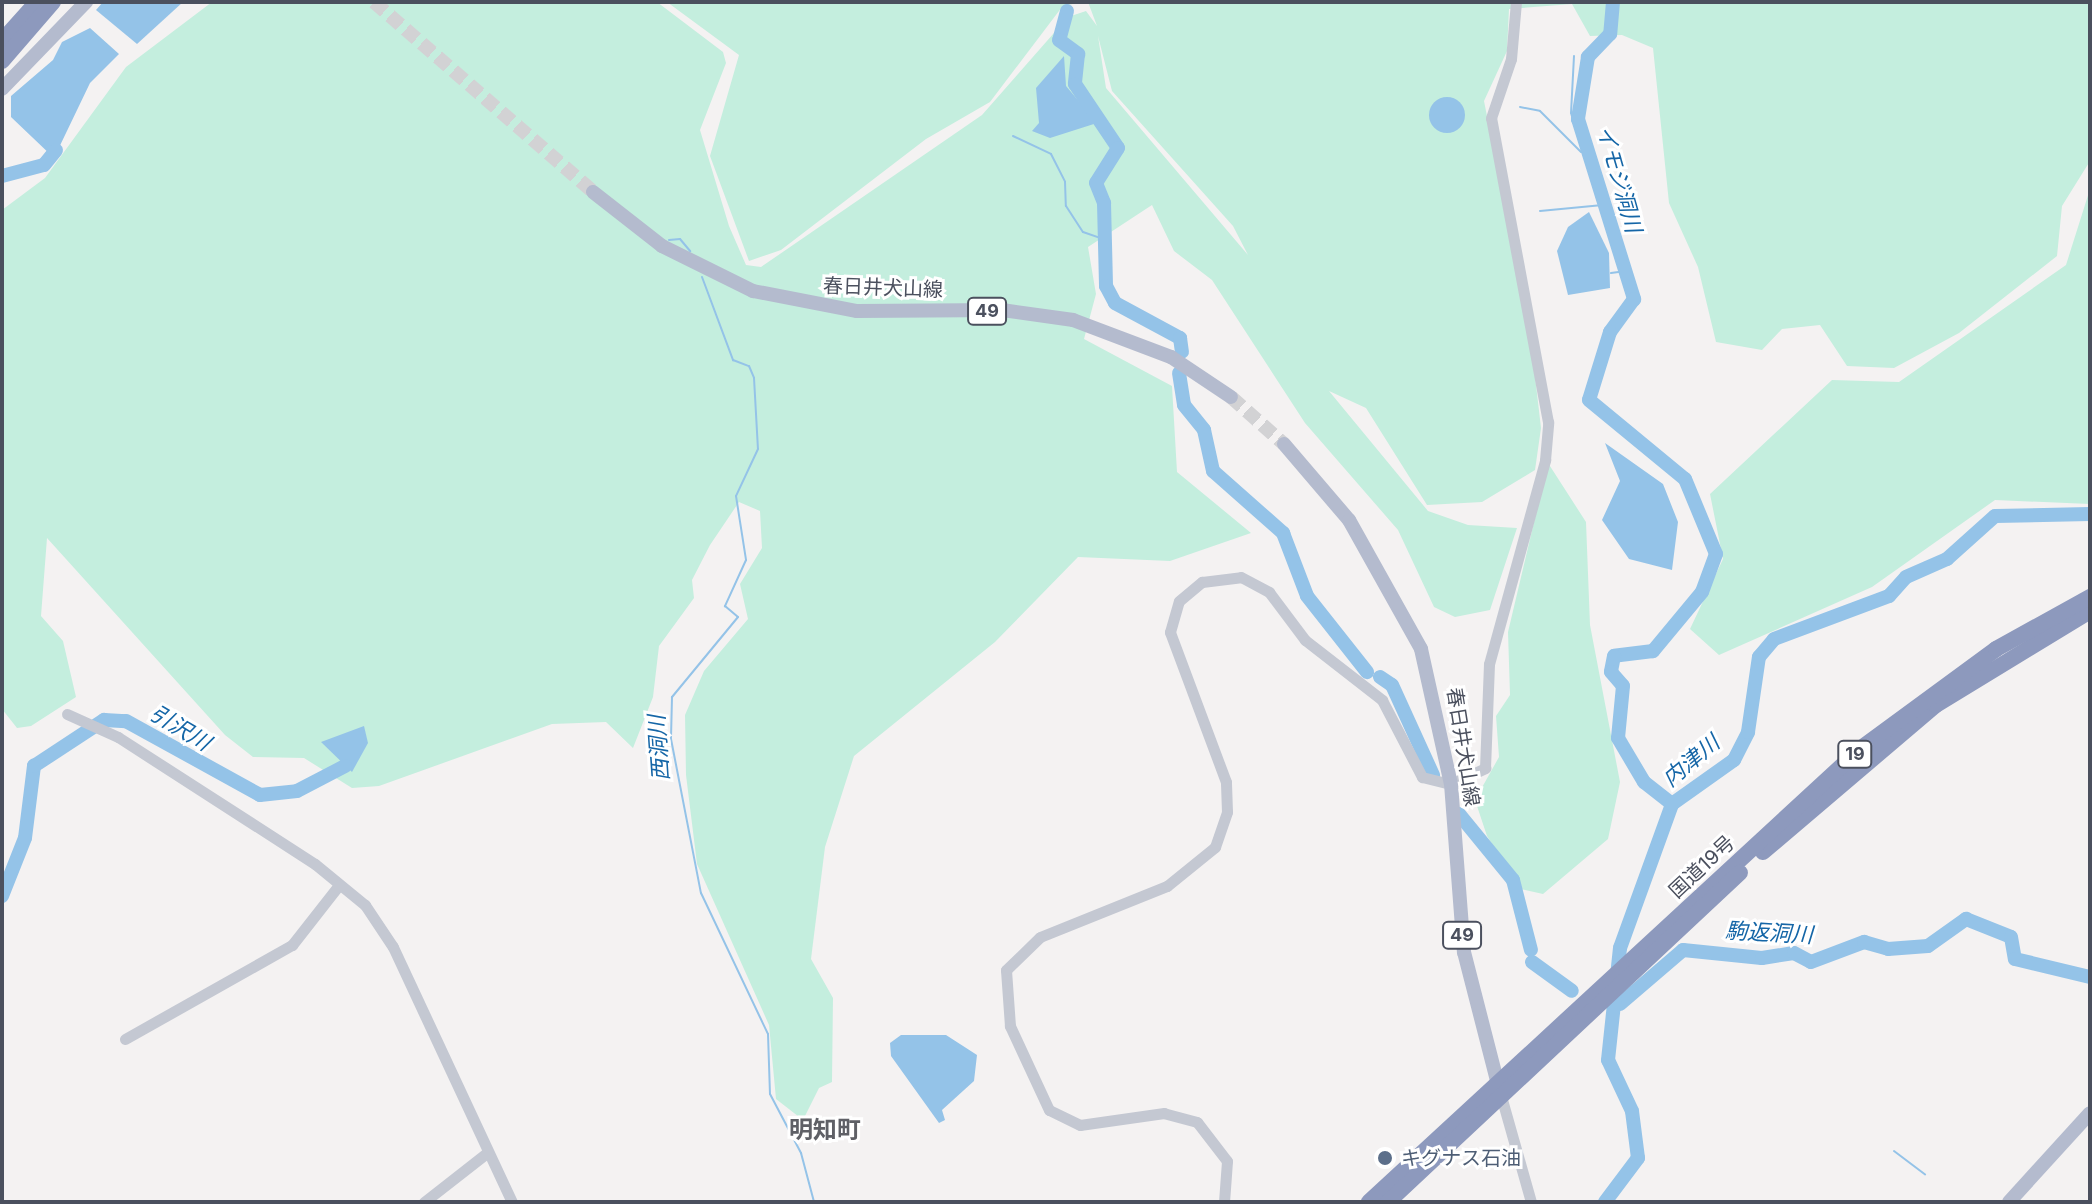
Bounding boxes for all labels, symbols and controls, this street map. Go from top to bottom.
water label: イモジ洞川 [1591,122,1647,236]
street label: 春日井犬山線 [823,274,943,302]
road number: 49 [967,297,1007,325]
street label: 春日井犬山線 [1442,686,1484,808]
water label: 引沢川 [145,700,215,756]
water label: 西洞川 [644,714,674,782]
water label: 内津川 [1657,730,1725,792]
road number: 19 [1837,740,1873,768]
street label: 国道19号 [1664,831,1740,903]
water label: 駒返洞川 [1724,918,1814,948]
road number: 49 [1442,921,1482,949]
district label: 明知町 [789,1116,861,1144]
place label: キグナス石油 [1401,1146,1521,1170]
marker: キグナス石油 [1376,1149,1394,1167]

